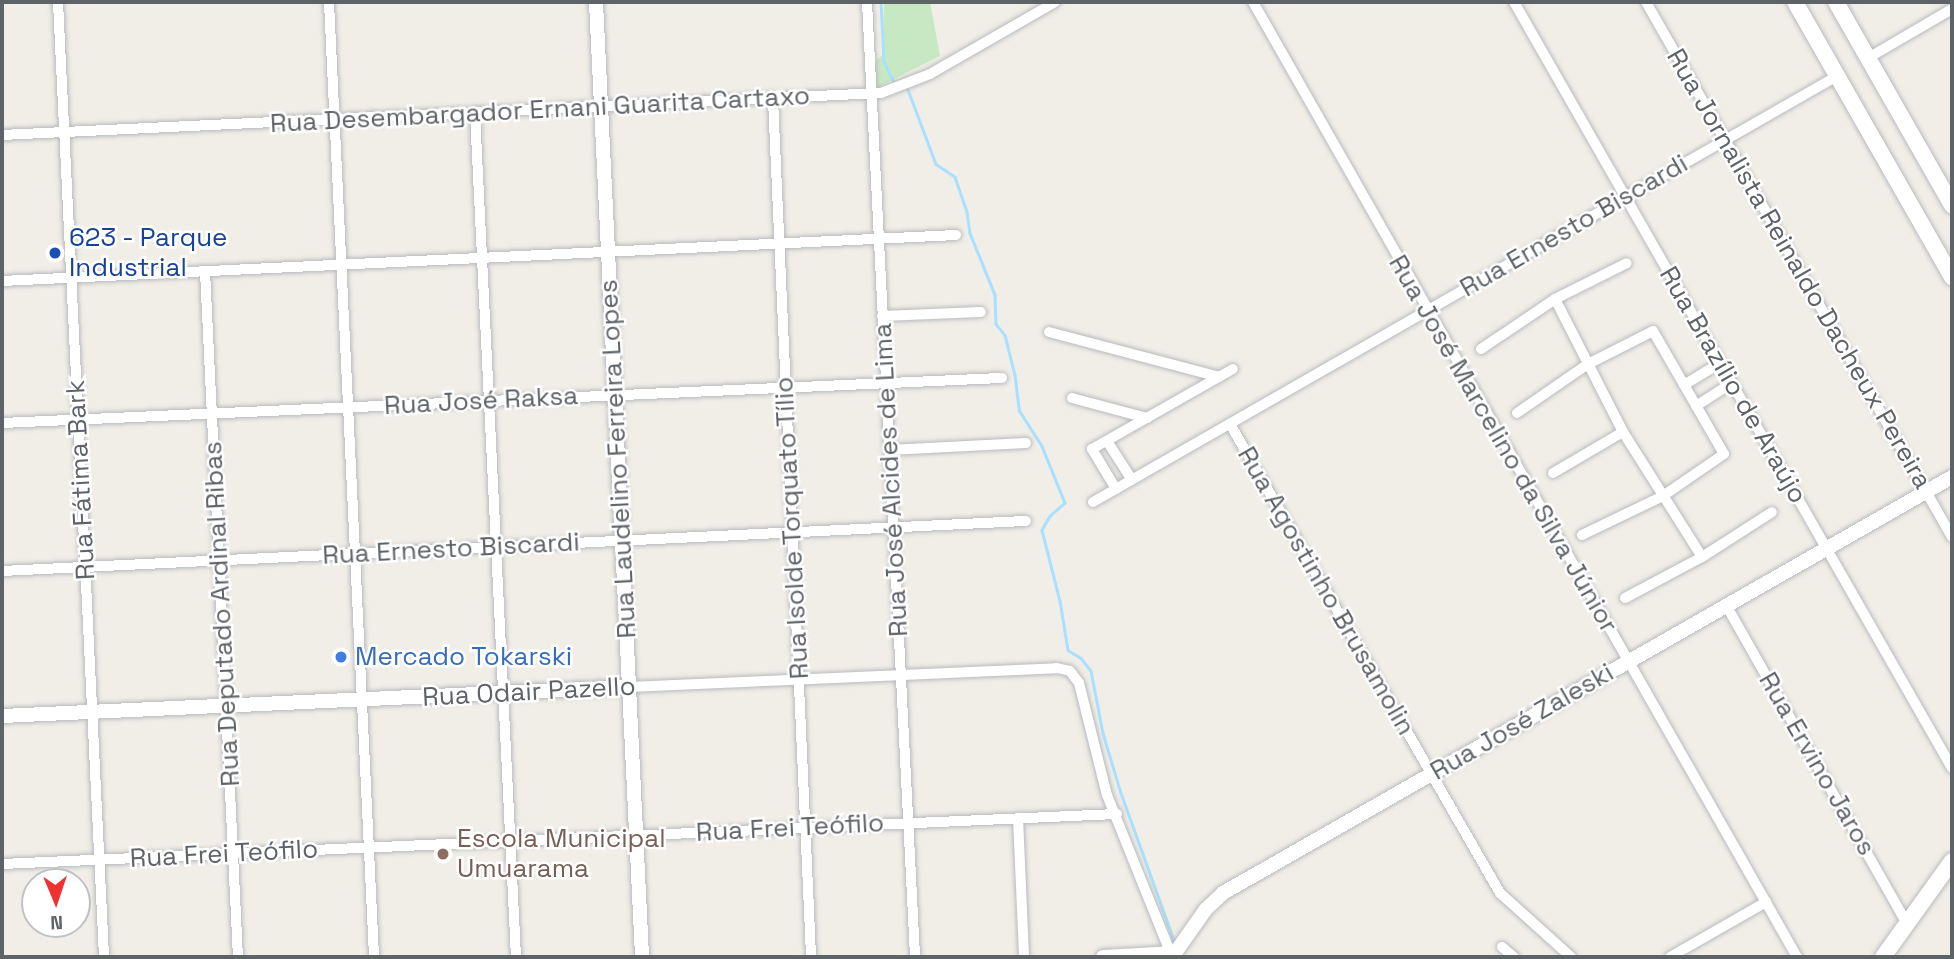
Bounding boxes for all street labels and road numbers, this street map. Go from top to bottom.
street label: Rua Jornalista Reinaldo Dacheux Pereira [1660,43,1938,495]
street label: Rua Desembargador Ernani Guarita Cartaxo [269,80,811,140]
street label: Rua Ernesto Biscardi [1455,148,1693,304]
street label: Rua José Marcelino da Silva Júnior [1382,250,1624,638]
street label: Rua Brazílio de Araújo [1652,261,1814,509]
street label: Rua Laudelino Ferreira Lopes [593,279,643,639]
street label: Rua José Alcides de Lima [867,322,915,638]
street label: Rua Isolde Torquato Tílio [768,375,816,681]
street label: Rua Fátima Bark [60,379,102,581]
street label: Rua José Raksa [383,380,579,422]
street label: Rua Deputado Ardinal Ribas [197,440,247,788]
street label: Rua Agostinho Brusamolin [1230,441,1422,741]
street label: Rua Ernesto Biscardi [322,527,580,571]
street label: Rua José Zaleski [1425,657,1619,787]
street label: Rua Ervino Jaros [1752,667,1882,861]
street label: Rua Odair Pazello [422,671,636,713]
street label: Rua Frei Teófilo [695,807,885,849]
street label: Rua Frei Teófilo [129,833,319,875]

